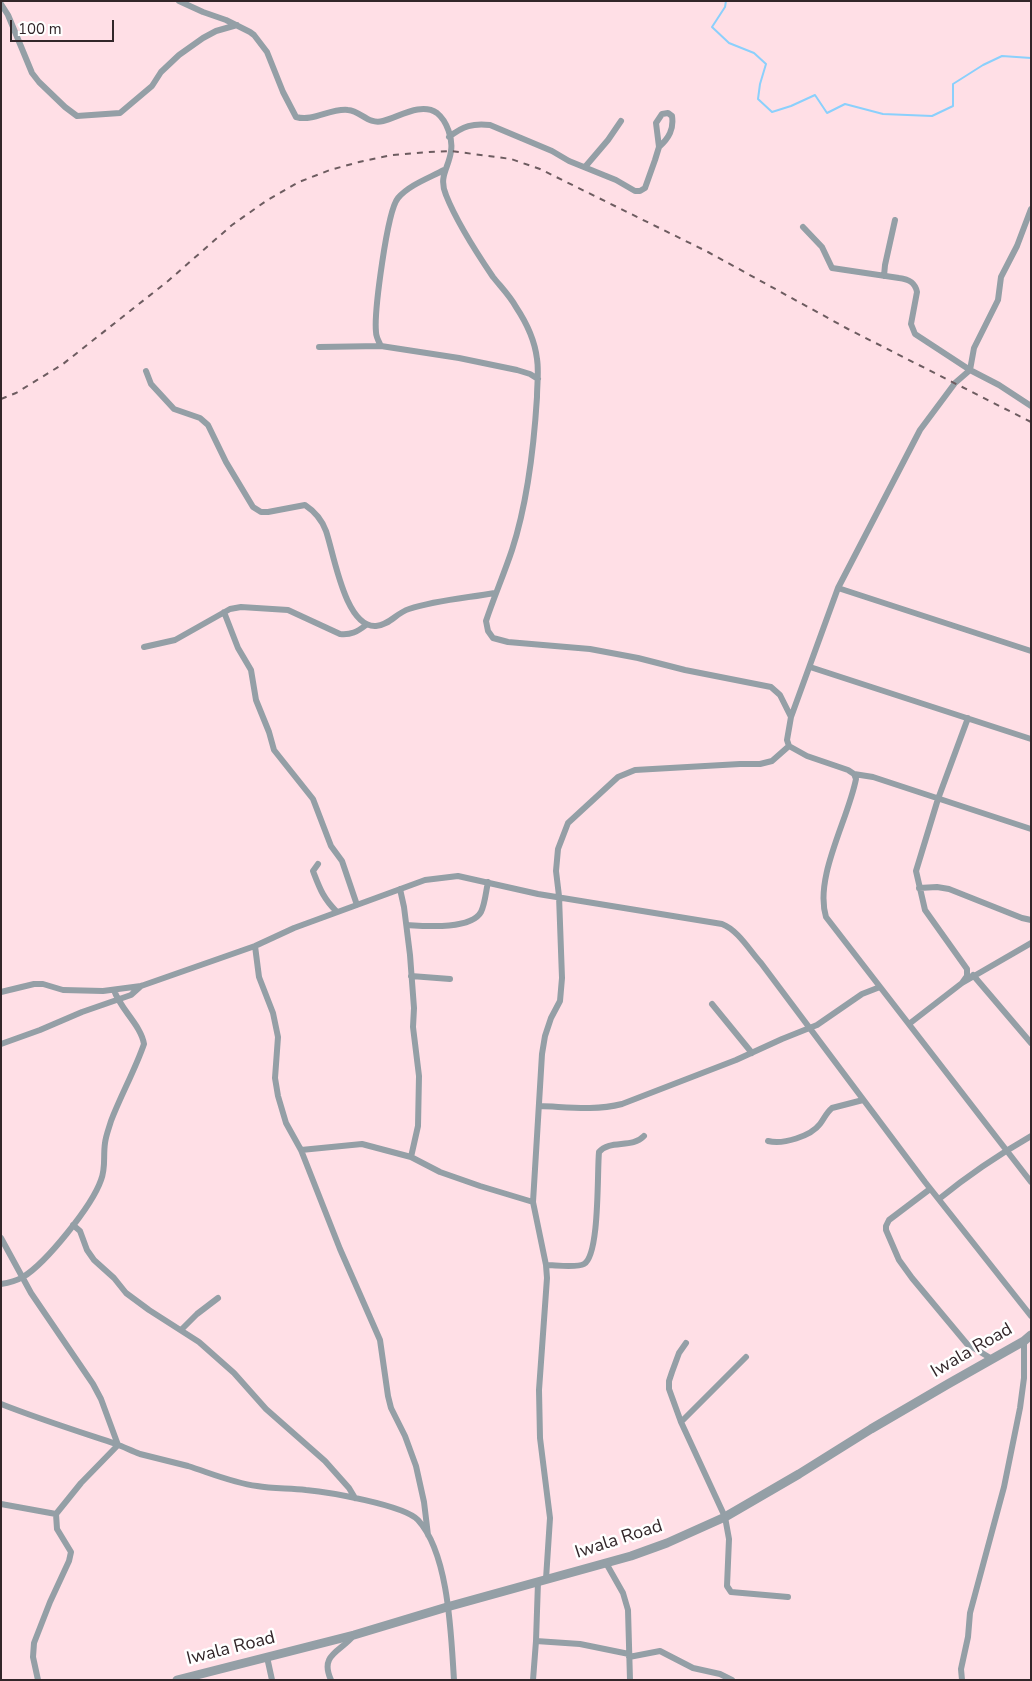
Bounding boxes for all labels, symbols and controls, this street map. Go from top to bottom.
scale bar [12,10,116,42]
text: 100 m [18,19,62,39]
street label: Iwala Road [927,1319,1017,1383]
street label: Iwala Road [573,1516,665,1564]
street label: Iwala Road [184,1628,278,1670]

